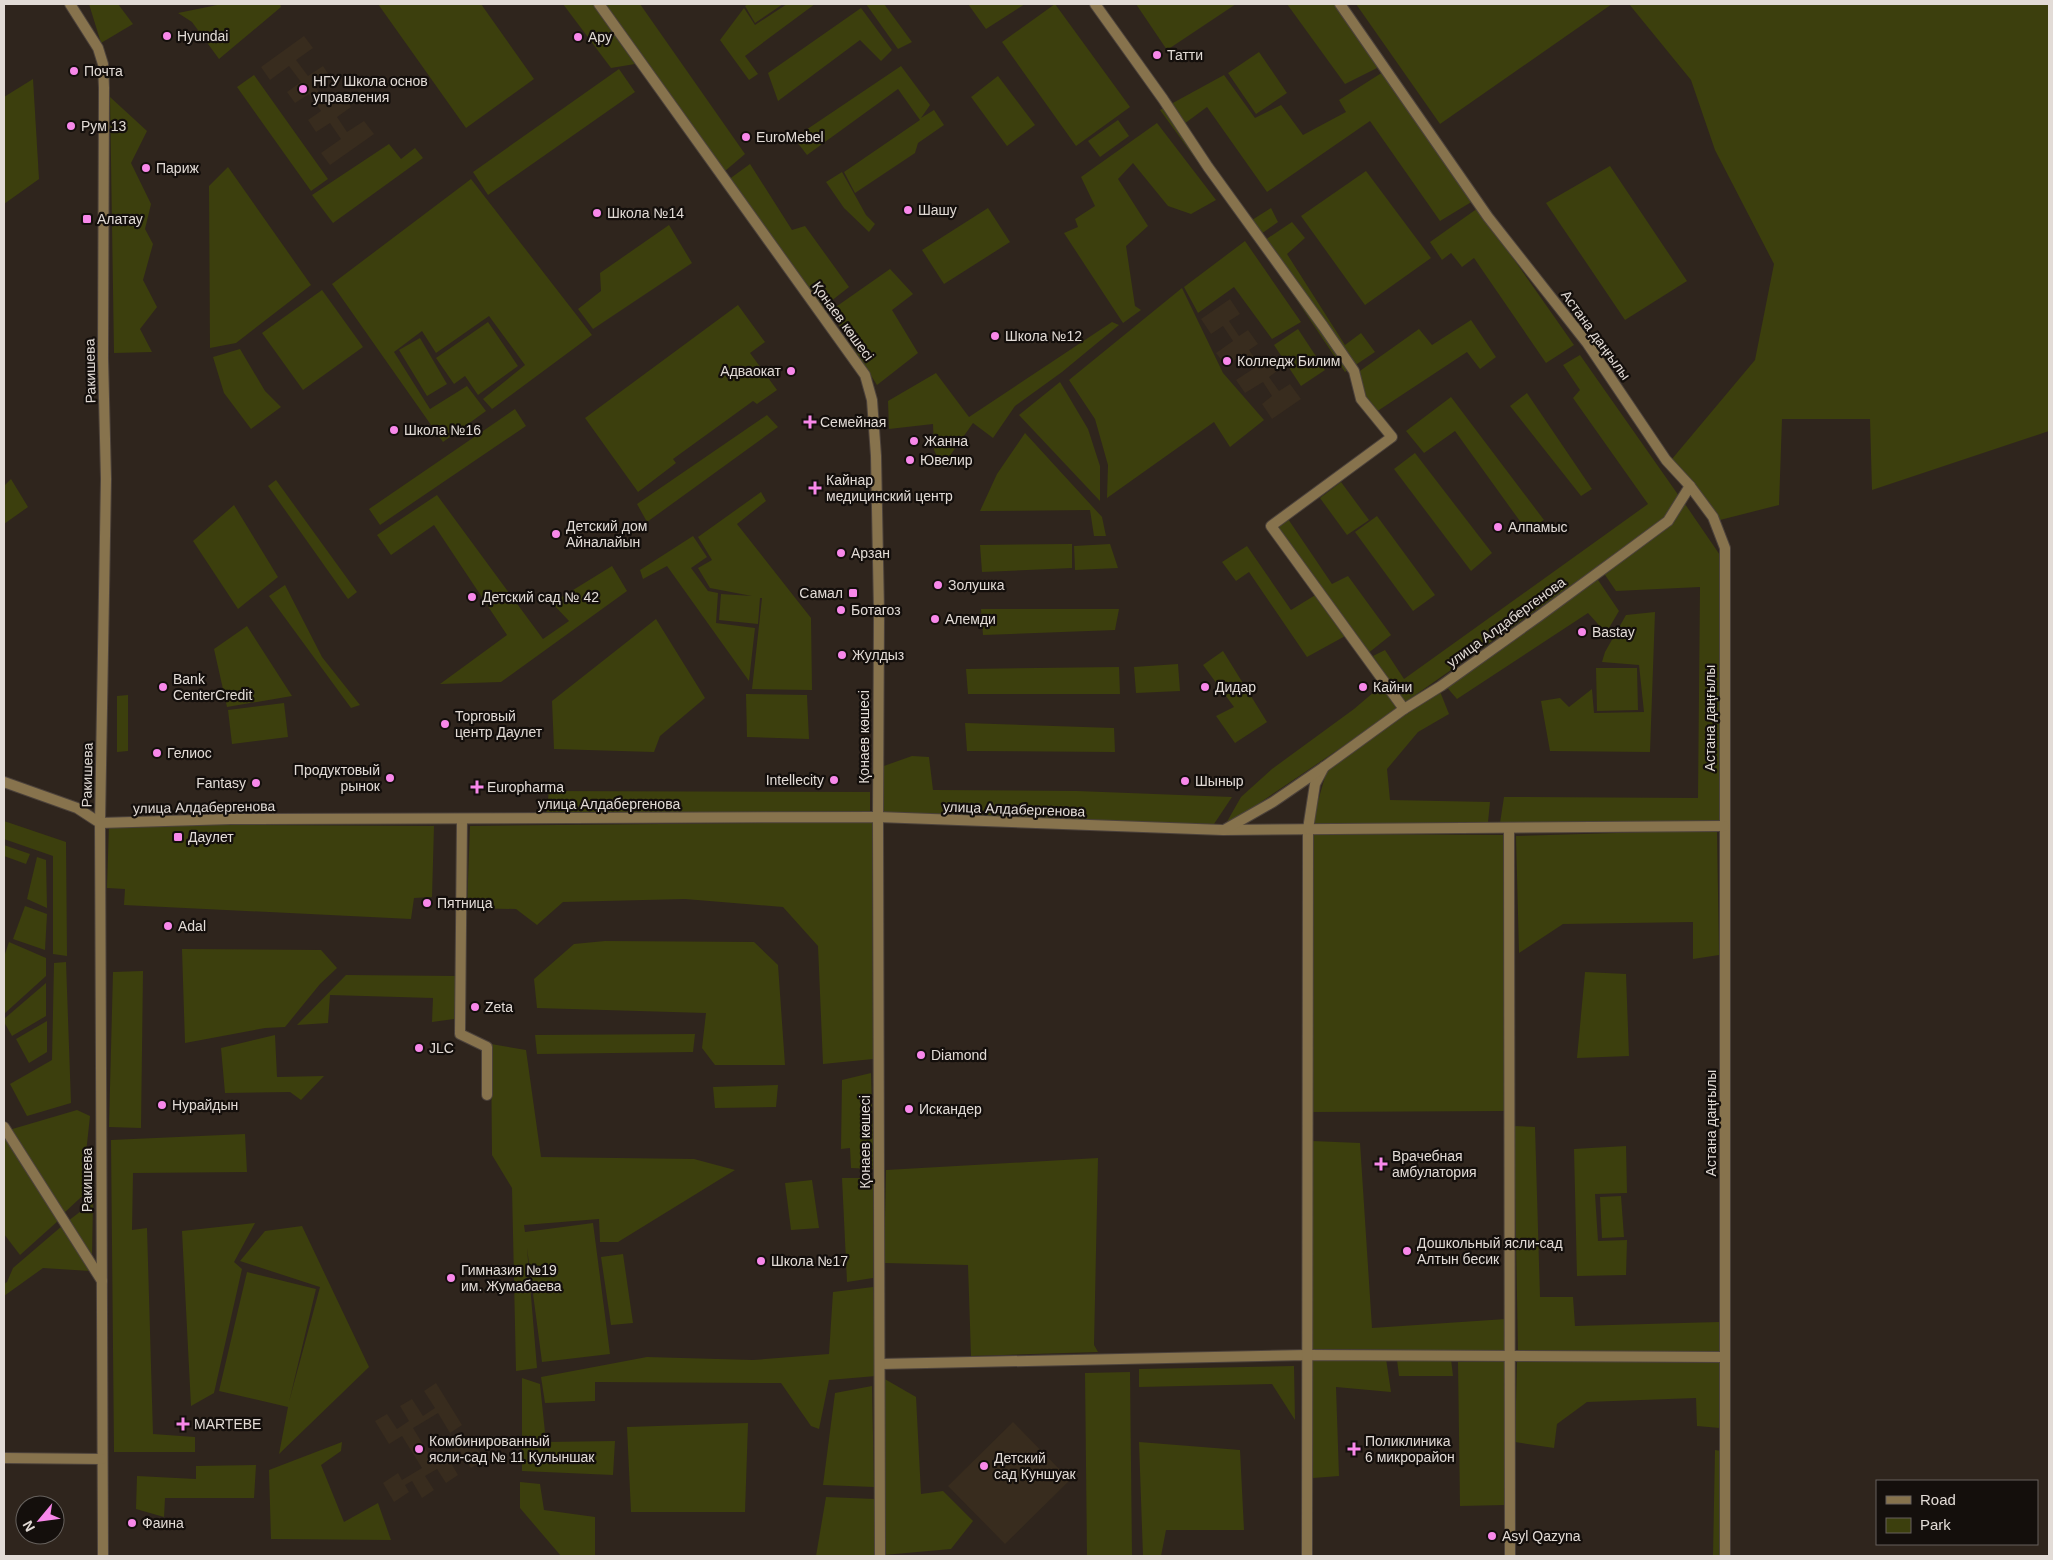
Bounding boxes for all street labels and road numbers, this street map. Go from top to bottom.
street label: Қонаев көшесі [809,278,877,364]
street label: Астана даңғылы [1558,287,1634,383]
street label: Ракишева [81,338,99,403]
street label: улица Алдабергенова [1444,574,1568,670]
street label: Астана даңғылы [1702,665,1718,771]
street label: Қонаев көшесі [856,690,872,784]
street label: Ракишева [78,742,96,807]
street label: улица Алдабергенова [538,796,680,812]
street label: улица Алдабергенова [133,798,276,816]
street label: улица Алдабергенова [943,799,1086,819]
street label: Астана даңғылы [1703,1070,1719,1176]
street label: Қонаев көшесі [857,1095,873,1189]
street label: Ракишева [79,1147,95,1212]

